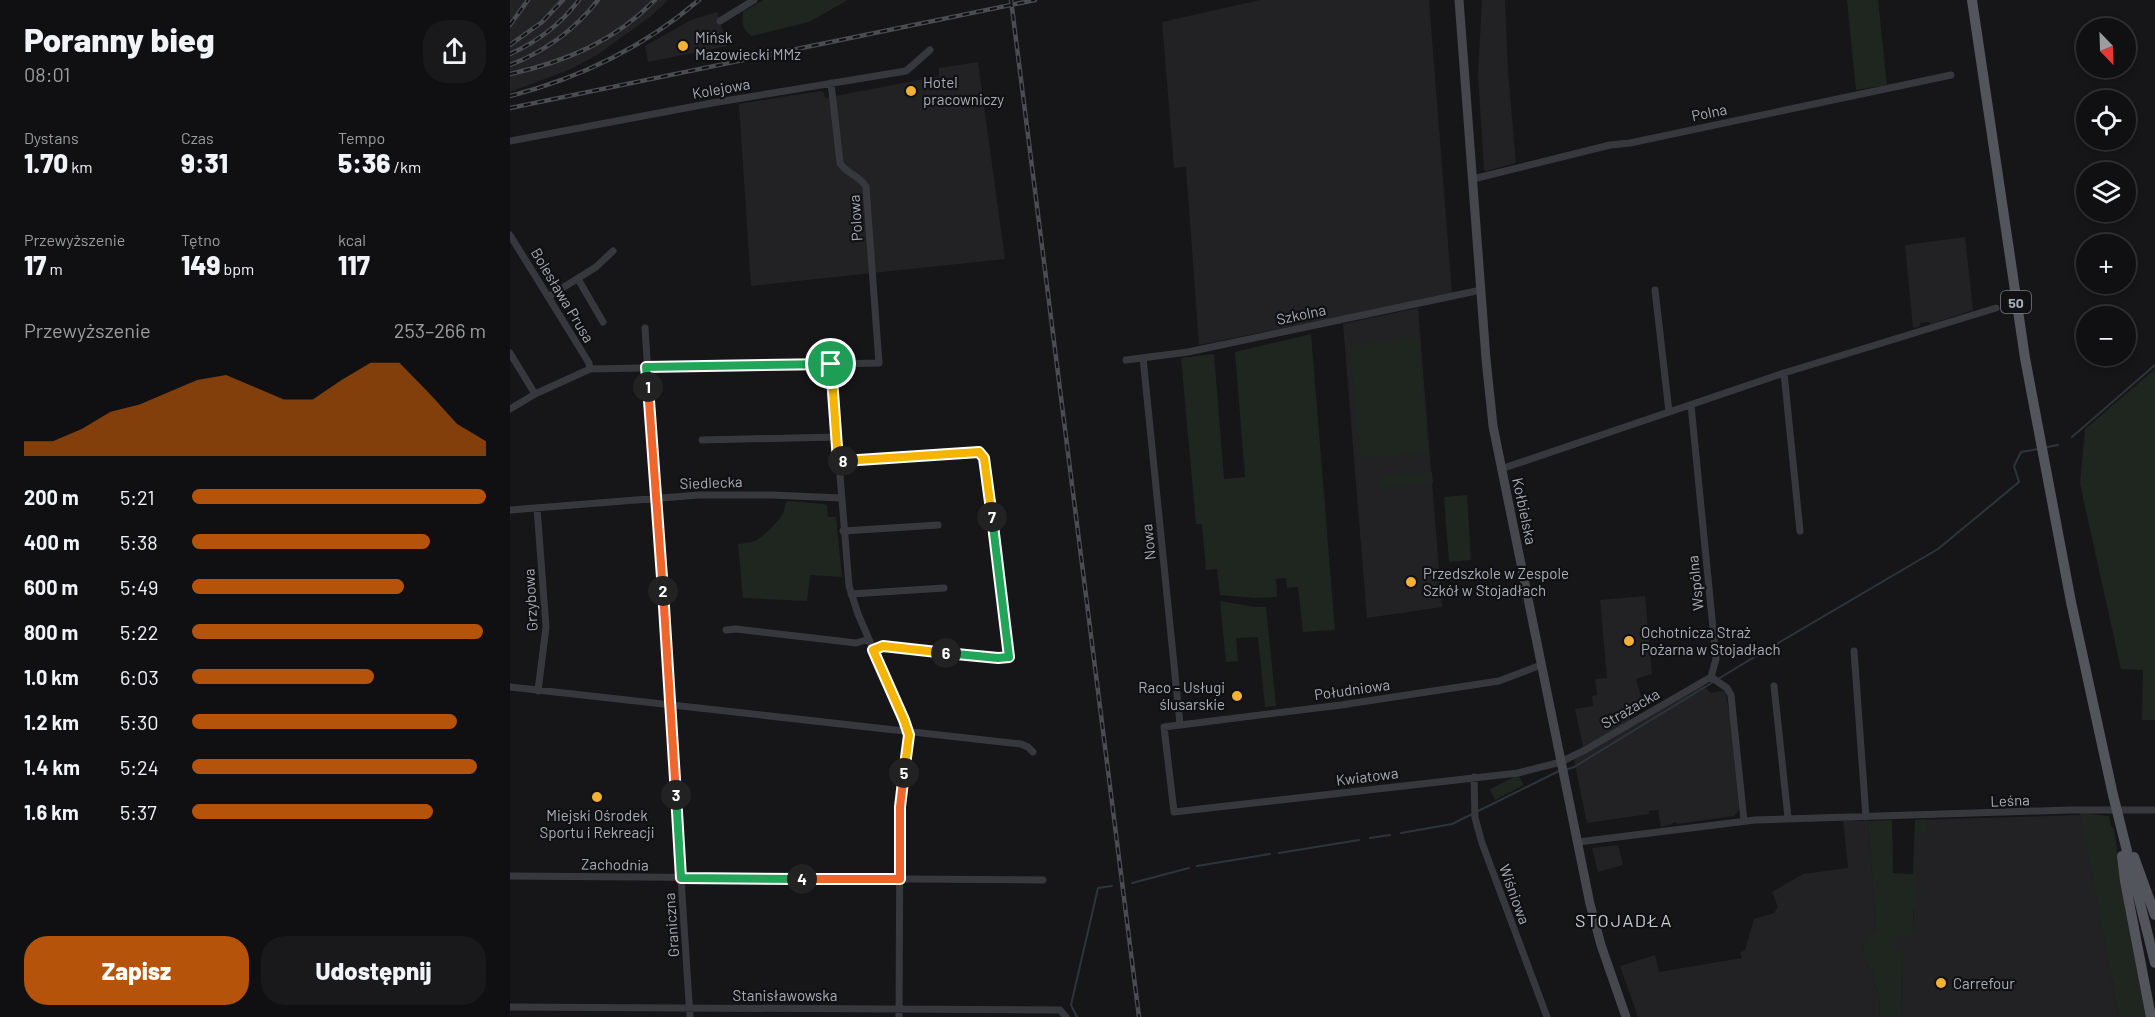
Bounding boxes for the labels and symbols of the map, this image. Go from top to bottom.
north arrow [2076,18,2136,78]
place label: Mińsk Mazowiecki MMz [695,28,801,63]
marker: Mińsk Mazowiecki MMz [676,39,690,53]
place label: Hotel pracowniczy [923,73,1004,108]
street label: Kolejowa [691,74,751,102]
marker: Hotel pracowniczy [904,84,918,98]
street label: Polna [1690,99,1728,125]
street label: Polowa [844,194,866,242]
street label: Bolesława Prusa [528,244,598,346]
road number: 50 [2001,291,2031,313]
street label: Szkolna [1275,300,1327,328]
pin [805,338,856,389]
pin: 1 [633,372,663,402]
pin: 8 [828,446,858,476]
street label: Siedlecka [679,472,743,492]
street label: Kołbielska [1509,476,1541,546]
pin: 7 [977,502,1007,532]
street label: Nowa [1137,523,1159,561]
street label: Wspólna [1683,554,1707,612]
place label: Przedszkole w Zespole Szkół w Stojadłach [1423,564,1569,599]
street label: Grzybowa [519,568,541,632]
marker: Przedszkole w Zespole Szkół w Stojadłach [1404,575,1418,589]
pin: 2 [648,576,678,606]
place label: Ochotnicza Straż Pożarna w Stojadłach [1641,623,1781,658]
marker: Ochotnicza Straż Pożarna w Stojadłach [1622,634,1636,648]
pin: 6 [931,638,961,668]
street label: Południowa [1313,675,1391,703]
place label: Raco - Usługi ślusarskie [1138,678,1225,713]
street label: Strażacka [1598,684,1662,732]
marker: Raco - Usługi ślusarskie [1230,689,1244,703]
pin: 5 [889,758,919,788]
street label: Kwiatowa [1335,763,1399,789]
pin: 3 [661,780,691,810]
marker: Miejski Ośrodek Sportu i Rekreacji [590,790,604,804]
street label: Leśna [1990,790,2030,810]
place label: Miejski Ośrodek Sportu i Rekreacji [539,806,655,841]
street label: Zachodnia [581,854,649,874]
street label: Wiśniowa [1496,862,1534,926]
pin: 4 [787,864,817,894]
street label: Graniczna [660,892,682,958]
district label: STOJADŁA [1575,909,1673,931]
place label: Carrefour [1953,974,2015,992]
marker: Carrefour [1934,976,1948,990]
street label: Stanisławowska [733,986,837,1004]

